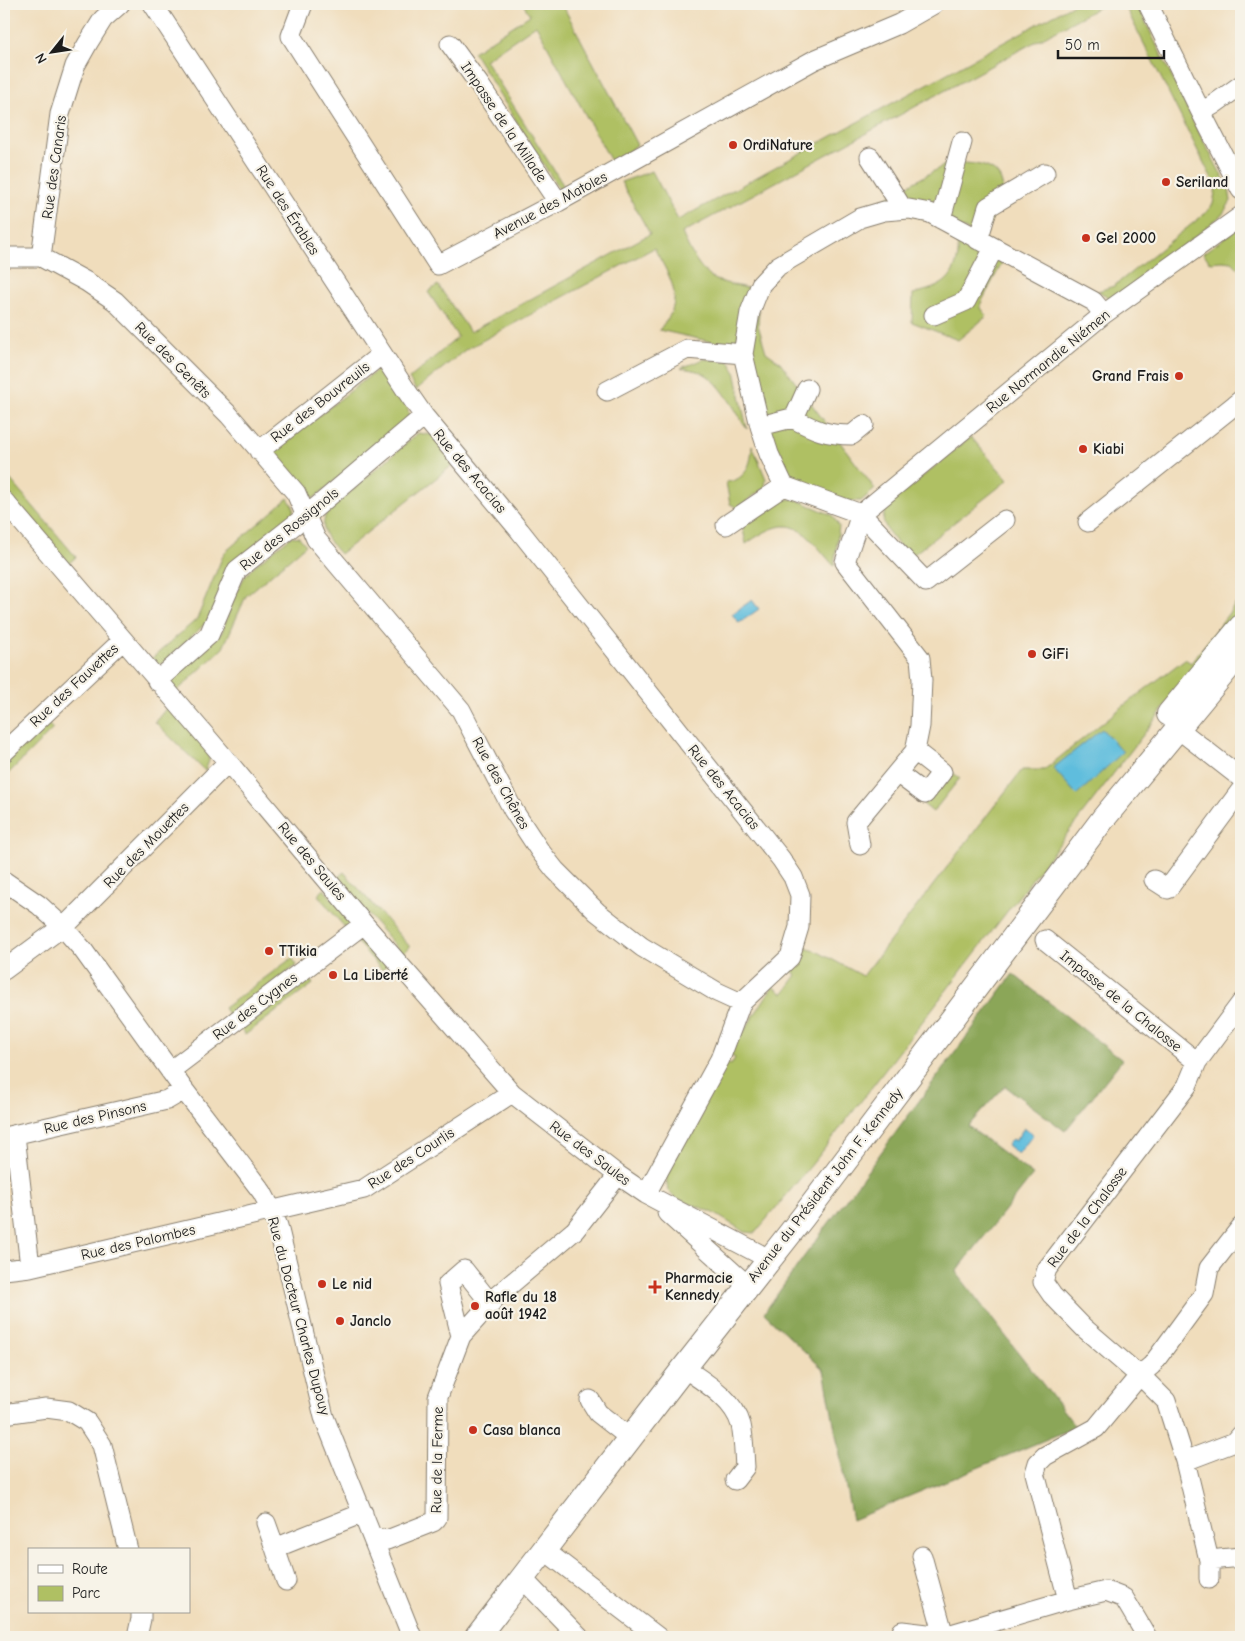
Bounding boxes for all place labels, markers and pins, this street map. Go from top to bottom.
place label: OrdiNature [743,136,813,154]
marker: OrdiNature [727,139,739,151]
place label: Seriland [1176,173,1228,191]
marker: Seriland [1160,176,1172,188]
place label: Gel 2000 [1096,229,1156,247]
marker: Gel 2000 [1080,232,1092,244]
place label: Grand Frais [1092,367,1169,385]
marker: Grand Frais [1173,370,1185,382]
place label: Kiabi [1093,440,1124,458]
marker: Kiabi [1077,443,1089,455]
place label: GiFi [1042,645,1069,663]
marker: GiFi [1026,648,1038,660]
place label: TTikia [279,942,317,960]
marker: TTikia [263,945,275,957]
place label: La Liberté [343,966,408,984]
marker: La Liberté [327,969,339,981]
place label: Pharmacie Kennedy [665,1269,733,1304]
place label: Le nid [332,1275,372,1293]
marker: Le nid [316,1278,328,1290]
marker: Pharmacie Kennedy [649,1281,661,1293]
place label: Rafle du 18 août 1942 [485,1288,557,1323]
marker: Rafle du 18 août 1942 [469,1300,481,1312]
place label: Janclo [350,1312,391,1330]
marker: Janclo [334,1315,346,1327]
place label: Casa blanca [483,1421,561,1439]
marker: Casa blanca [467,1424,479,1436]

